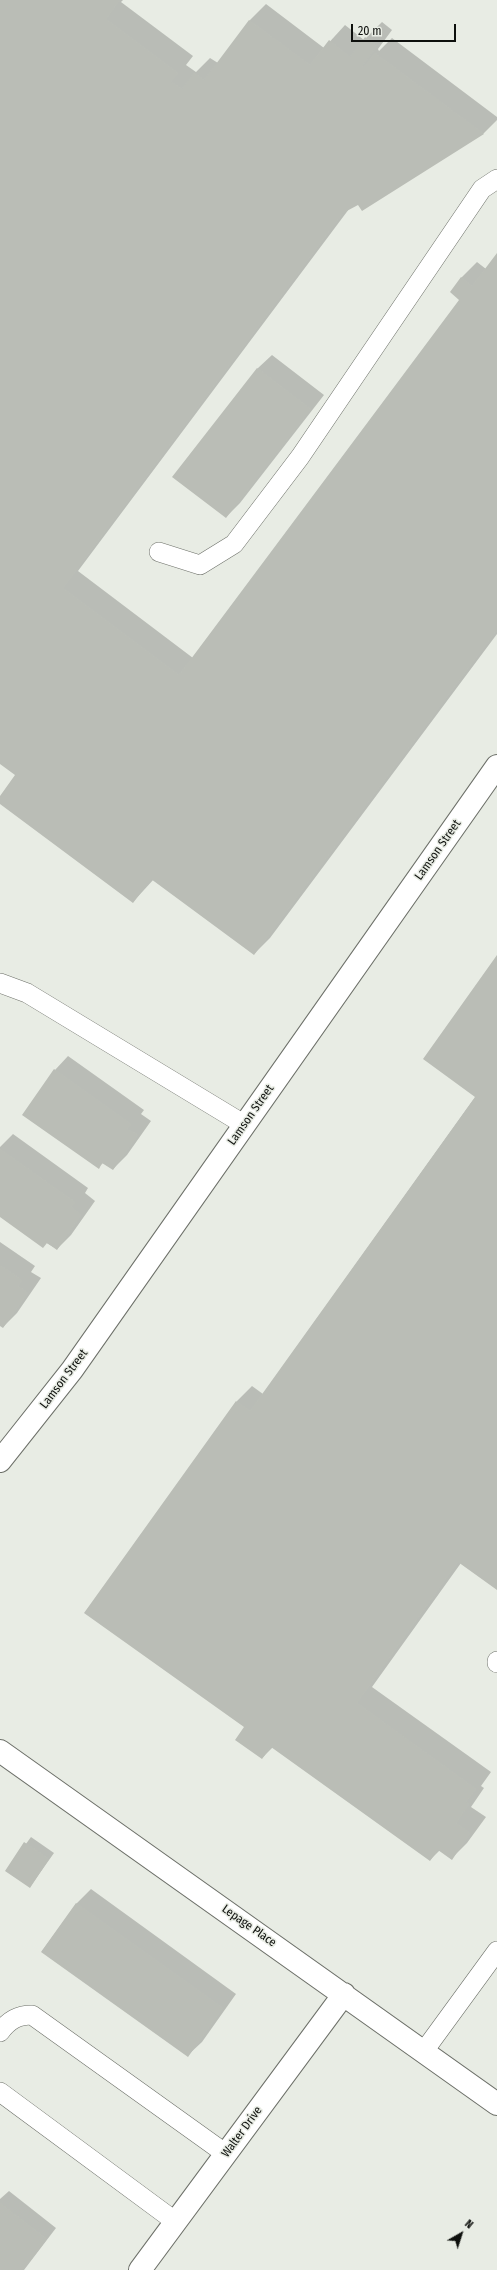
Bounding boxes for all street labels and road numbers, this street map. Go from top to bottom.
street label: Lamson Street [412,817,464,883]
street label: Lamson Street [225,1082,277,1148]
street label: Lamson Street [37,1347,91,1411]
street label: Lepage Place [219,1902,279,1950]
street label: Walter Drive [219,2104,265,2160]

